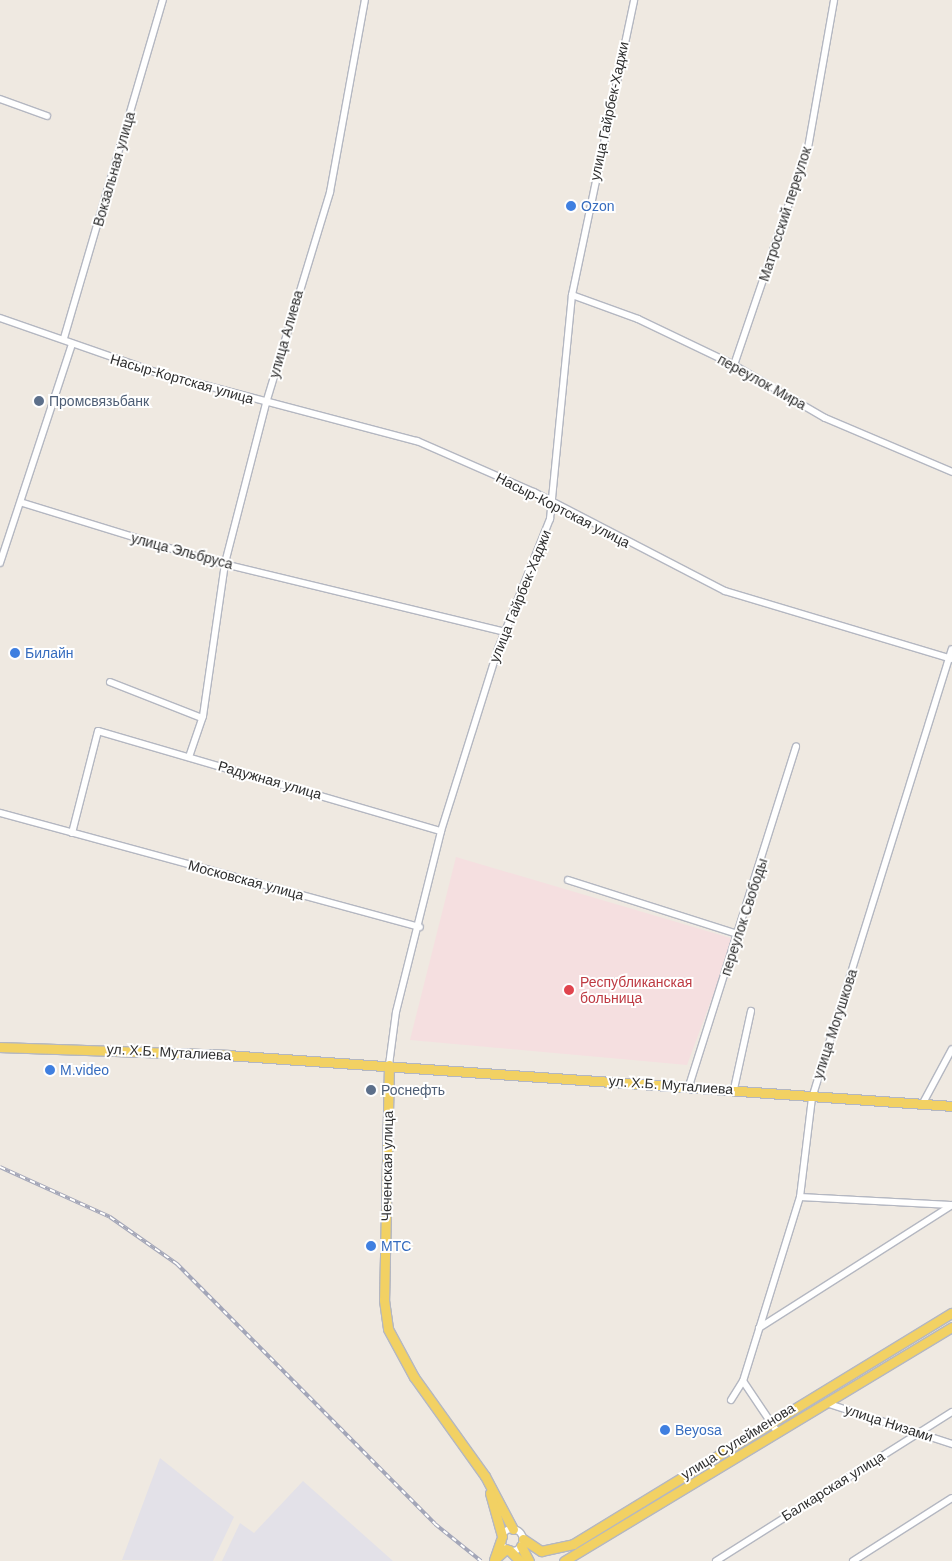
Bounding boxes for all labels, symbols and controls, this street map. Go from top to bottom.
street label: улица Гайрбек-Хаджи [586,40,632,182]
street label: Вокзальная улица [90,110,138,228]
street label: Матросский переулок [755,145,815,283]
place label: Ozon [581,198,614,214]
marker: Ozon [565,200,577,212]
street label: улица Алиева [265,288,307,380]
street label: Насыр-Кортская улица [108,350,256,408]
street label: переулок Мира [715,351,809,413]
place label: Промсвязьбанк [49,393,149,409]
marker: Промсвязьбанк [33,395,45,407]
street label: Насыр-Кортская улица [493,469,633,551]
street label: улица Гайрбек-Хаджи [486,527,554,665]
street label: улица Эльбруса [129,529,235,573]
place label: Билайн [25,645,74,661]
marker: Билайн [9,647,21,659]
street label: Радужная улица [216,757,324,803]
street label: Московская улица [186,856,306,904]
street label: переулок Свободы [717,856,771,978]
street label: улица Могушкова [809,967,861,1081]
place label: Республиканская больница [580,974,692,1006]
marker: Республиканская больница [562,983,576,997]
street label: ул. Х.Б. Муталиева [106,1040,232,1064]
place label: M.video [60,1062,109,1078]
marker: M.video [44,1064,56,1076]
street label: ул. Х.Б. Муталиева [608,1072,734,1098]
place label: Роснефть [381,1082,445,1098]
marker: Роснефть [365,1084,377,1096]
street label: Чеченская улица [378,1111,396,1221]
place label: МТС [381,1238,411,1254]
marker: МТС [365,1240,377,1252]
street label: улица Сулейменова [678,1399,798,1483]
street label: улица Низами [843,1401,935,1445]
place label: Beyosa [675,1422,722,1438]
marker: Beyosa [659,1424,671,1436]
street label: Балкарская улица [778,1448,888,1524]

